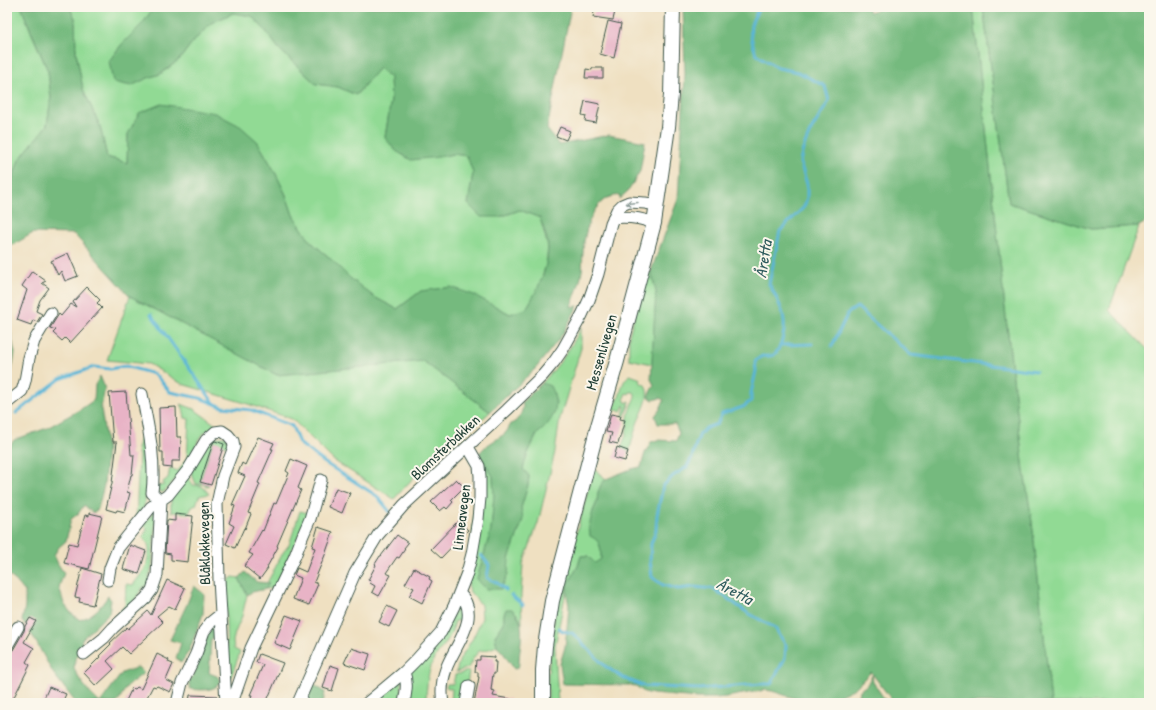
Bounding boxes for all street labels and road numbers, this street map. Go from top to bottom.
street label: Messenlivegen [580,311,622,392]
street label: Blomsterbakken [406,409,484,485]
street label: Linneavegen [447,483,475,551]
street label: Blåklokkevegen [193,501,215,585]

